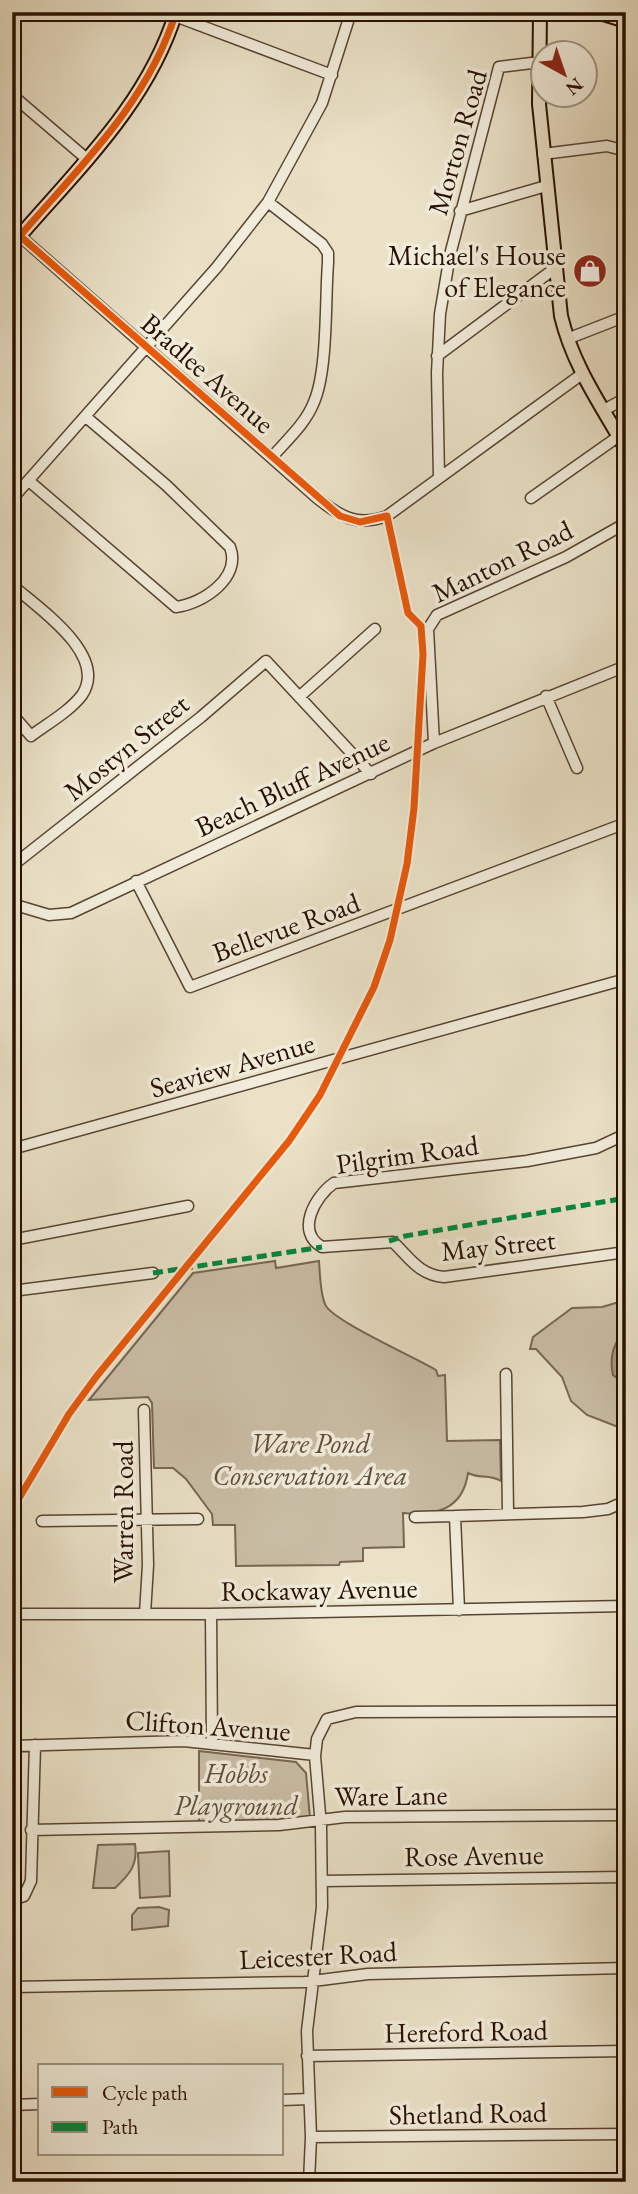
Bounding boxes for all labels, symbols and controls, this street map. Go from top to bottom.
north arrow [530,38,600,108]
street label: Morton Road [419,64,495,219]
text: N [560,72,589,102]
place label: Michael's House of Elegance [388,237,566,305]
shop icon: Michael's House of Elegance [571,252,609,290]
street label: Bradlee Avenue [134,305,282,441]
street label: Manton Road [426,511,579,611]
street label: Mostyn Street [56,686,196,808]
street label: Beach Bluff Avenue [189,723,395,845]
street label: Bellevue Road [208,883,365,970]
street label: Seaview Avenue [145,1024,319,1106]
street label: Pilgrim Road [333,1126,481,1182]
street label: May Street [439,1221,557,1269]
park label: Ware Pond Conservation Area [213,1425,407,1493]
street label: Warren Road [105,1440,141,1583]
street label: Rockaway Avenue [220,1569,418,1609]
street label: Clifton Avenue [124,1701,292,1749]
park label: Hobbs Playground [174,1755,299,1823]
street label: Ware Lane [334,1776,448,1814]
street label: Rose Avenue [404,1836,544,1874]
street label: Leicester Road [238,1933,399,1977]
street label: Hereford Road [384,2012,549,2050]
legend [38,2064,284,2156]
text: Cycle path [102,2079,188,2106]
street label: Shetland Road [389,2094,548,2132]
text: Path [102,2113,139,2140]

